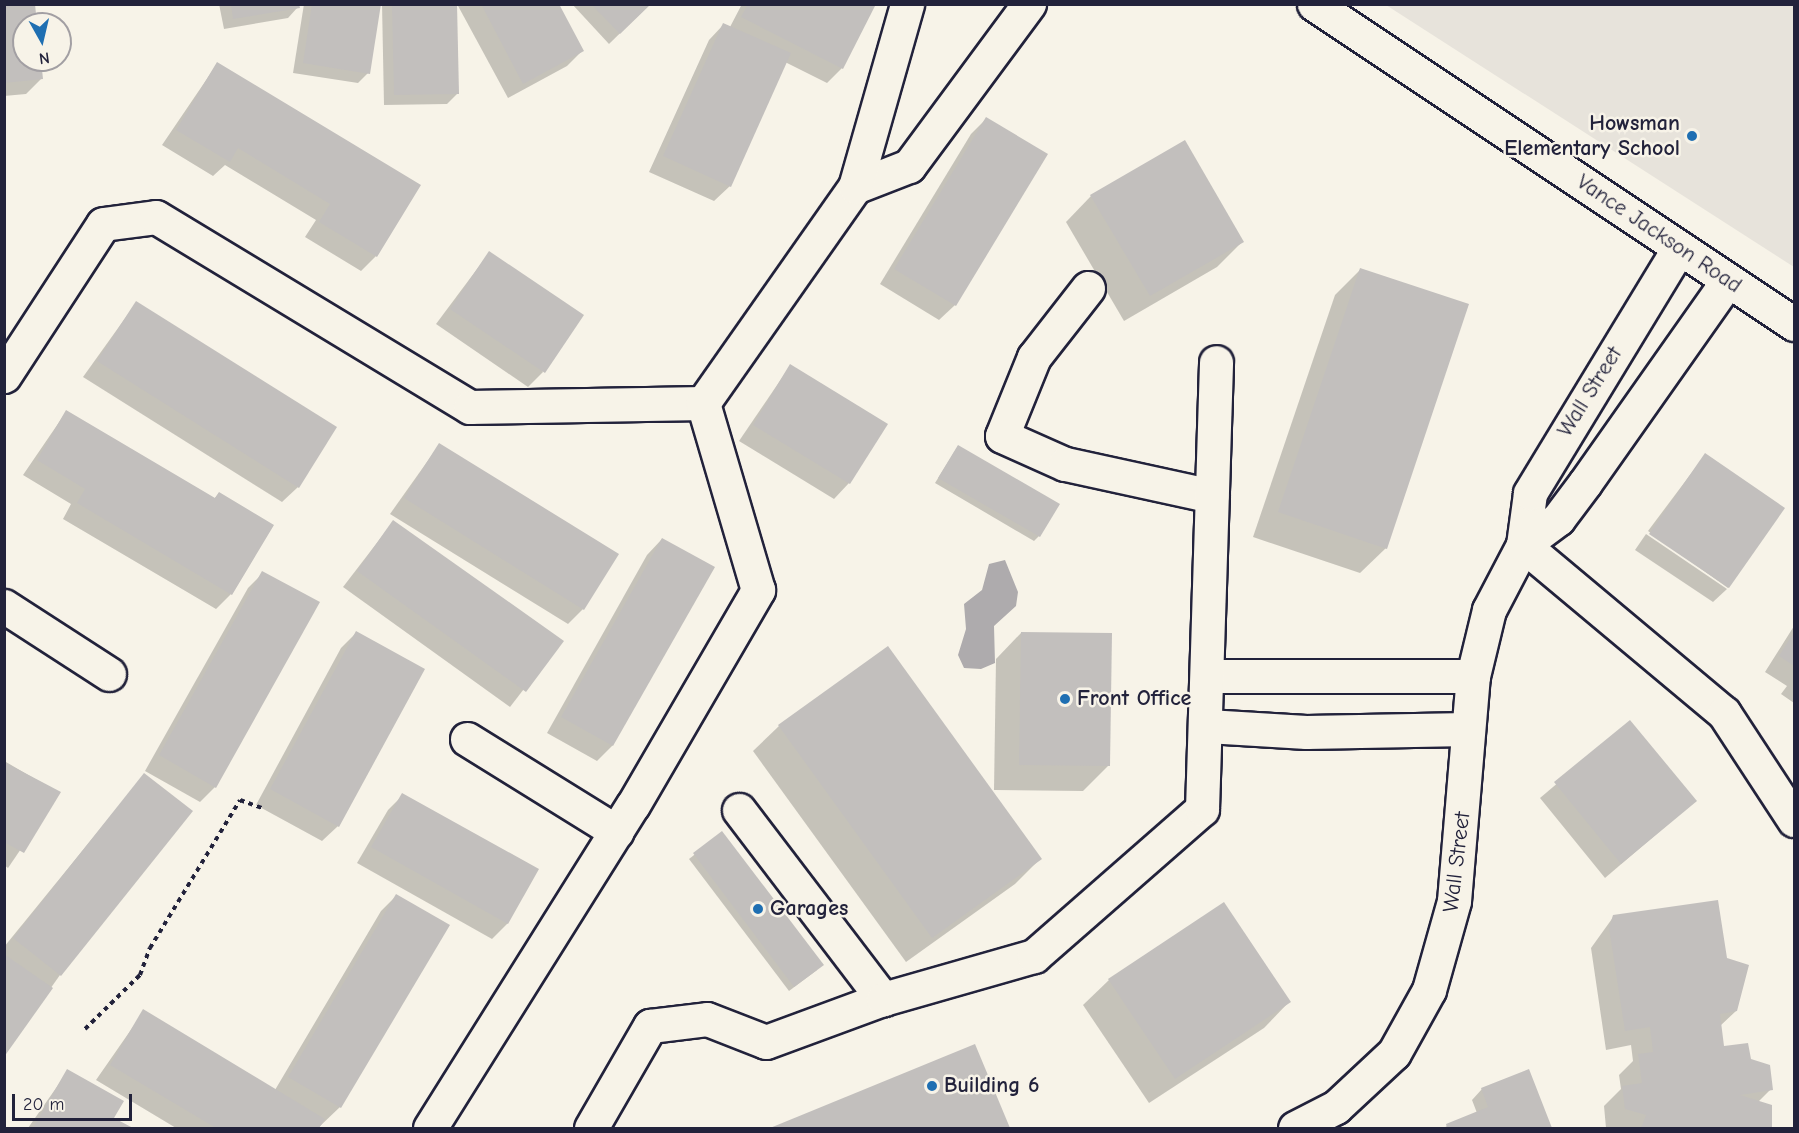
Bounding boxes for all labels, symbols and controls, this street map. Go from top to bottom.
north arrow [12,12,72,72]
text: N [38,48,51,67]
place label: Howsman Elementary School [1504,110,1680,162]
marker: Howsman Elementary School [1685,129,1699,143]
street label: Vance Jackson Road [1571,169,1747,299]
street label: Wall Street [1552,342,1628,442]
place label: Front Office [1077,686,1191,712]
marker: Front Office [1058,692,1072,706]
street label: Wall Street [1438,810,1476,914]
place label: Garages [770,896,848,922]
marker: Garages [751,902,765,916]
place label: Building 6 [944,1073,1040,1099]
marker: Building 6 [925,1079,939,1093]
scale bar [15,1082,135,1120]
text: 20 m [23,1094,64,1115]

